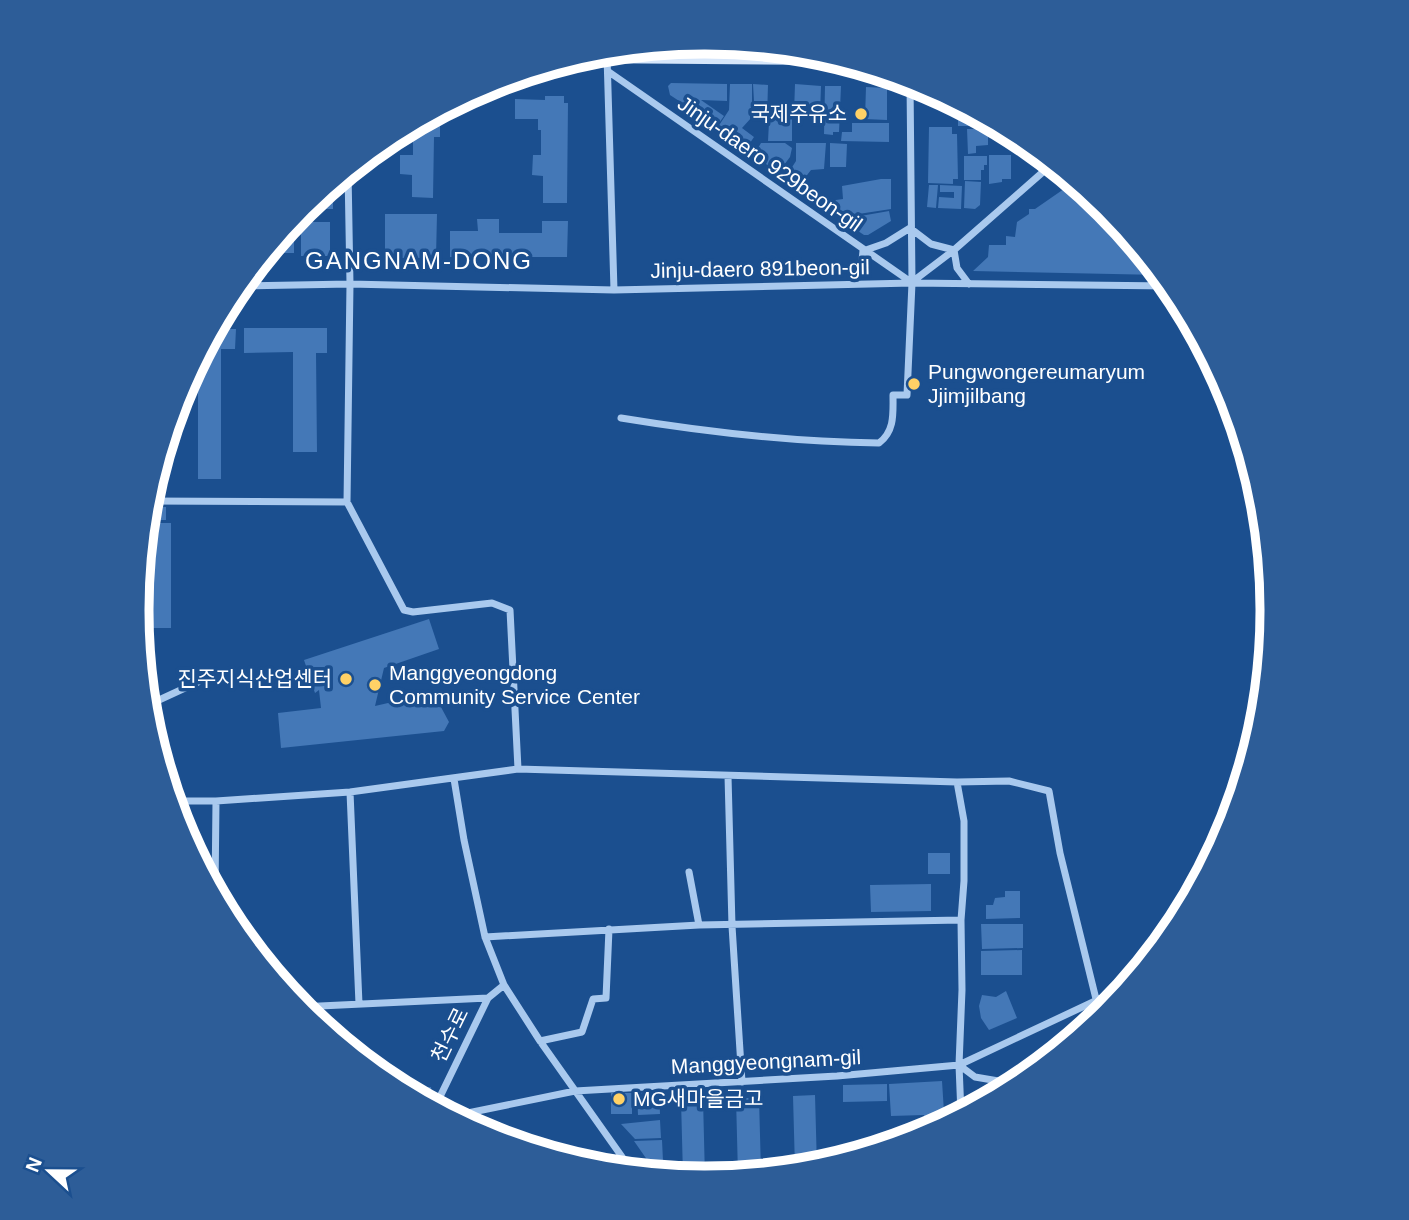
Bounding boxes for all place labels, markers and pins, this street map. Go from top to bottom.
place label: 국제주유소 [750,102,847,125]
marker: 국제주유소 [853,106,869,122]
place label: Pungwongereumaryum Jjimjilbang [928,360,1145,407]
marker: Pungwongereumaryum Jjimjilbang [906,376,922,392]
place label: Manggyeongdong Community Service Center [389,661,640,708]
place label: 진주지식산업센터 [177,667,332,690]
marker: 진주지식산업센터 [338,671,354,687]
marker: Manggyeongdong Community Service Center [367,677,383,693]
place label: MG새마을금고 [633,1087,763,1110]
marker: MG새마을금고 [611,1091,627,1107]

